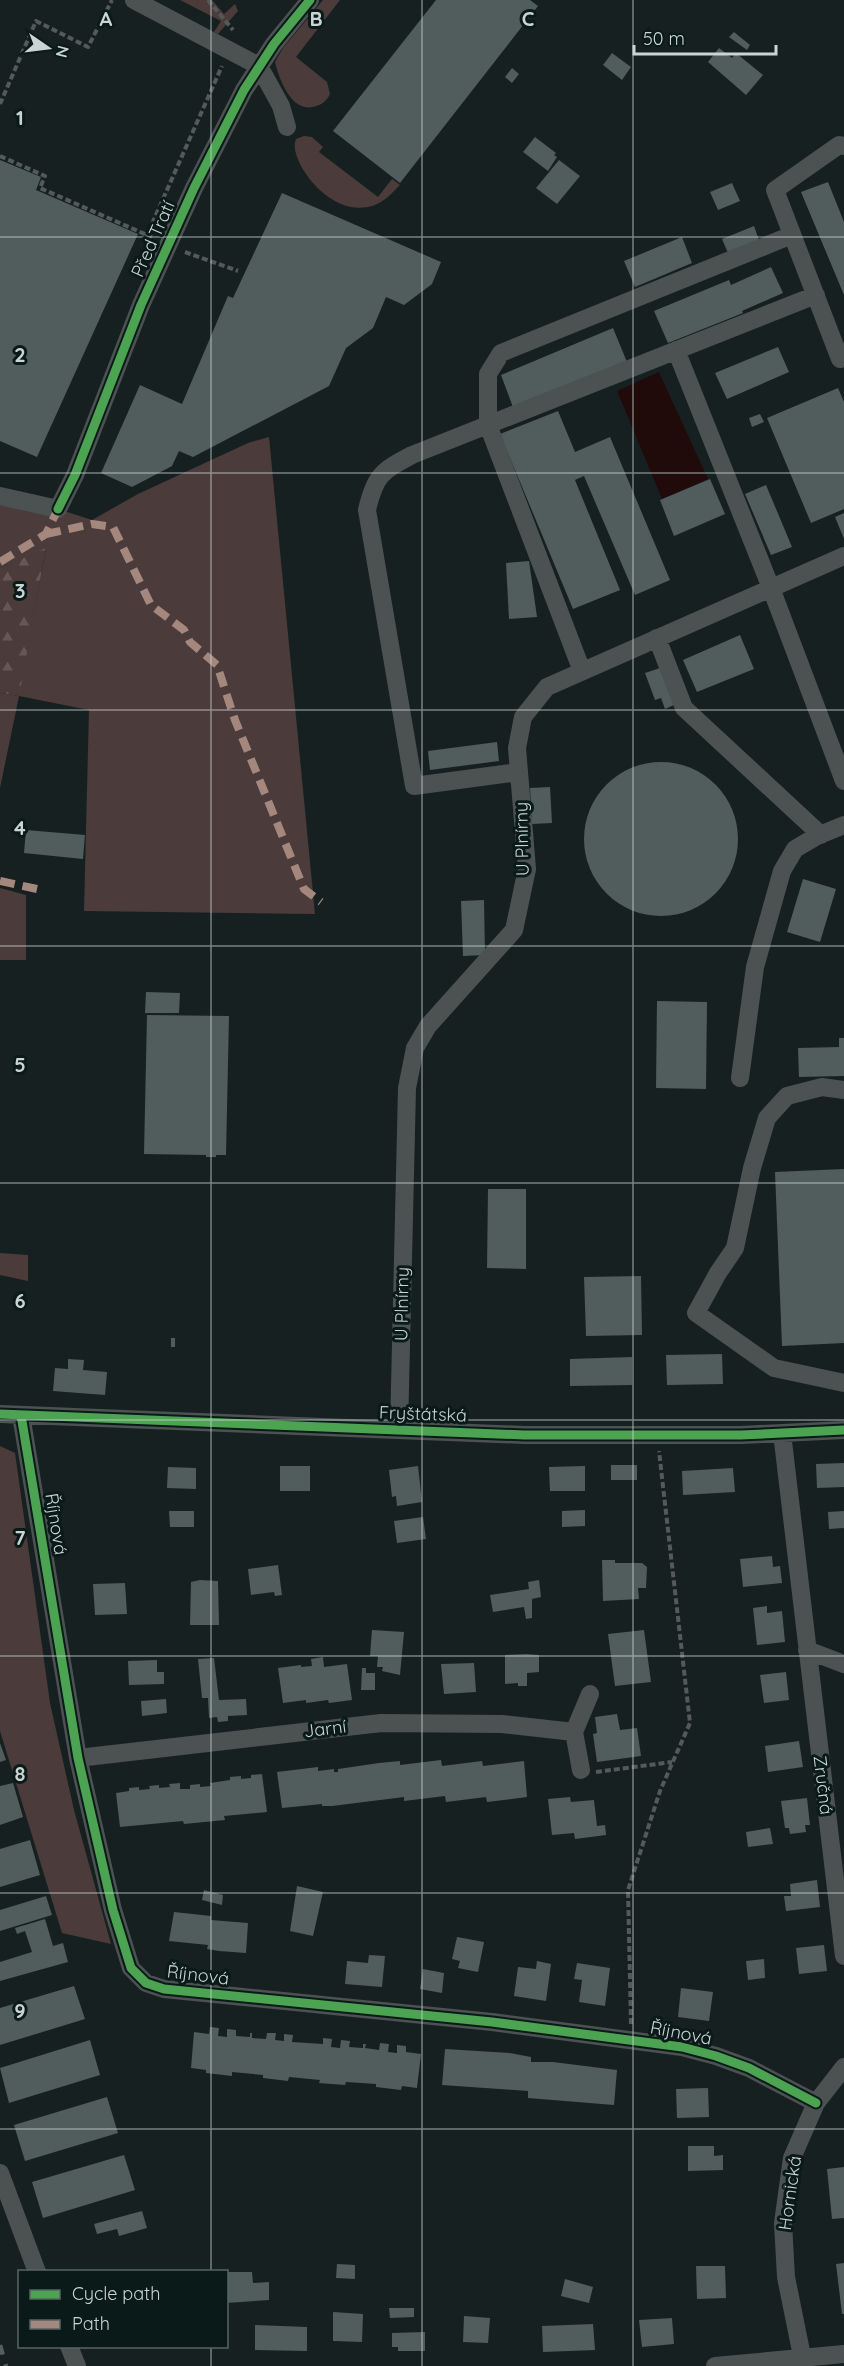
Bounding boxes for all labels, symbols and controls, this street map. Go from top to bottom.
text: A [100,6,113,31]
text: B [309,6,323,31]
text: C [522,6,535,31]
north arrow [18,18,78,78]
scale bar [634,18,776,56]
text: 50 m [643,27,685,50]
text: N [51,44,74,60]
text: 1 [16,105,24,130]
street label: Před Tratí [126,197,180,280]
text: 2 [14,342,26,367]
text: 3 [15,578,25,603]
street label: U Plnírny [509,802,534,876]
text: 4 [14,815,26,840]
text: 5 [14,1052,26,1077]
street label: U Plnírny [389,1267,414,1341]
text: 6 [14,1288,26,1313]
street label: Fryštátská [379,1400,467,1427]
street label: Říjnová [40,1491,73,1557]
text: 7 [15,1525,26,1550]
street label: Jarní [303,1714,348,1743]
street label: Zručná [808,1754,839,1816]
text: 8 [15,1761,26,1786]
street label: Říjnová [166,1959,230,1990]
text: 9 [14,1998,26,2023]
street label: Říjnová [648,2015,714,2050]
street label: Hornická [773,2154,806,2232]
legend [18,2270,228,2348]
text: Cycle path [72,2282,160,2305]
text: Path [72,2312,110,2335]

